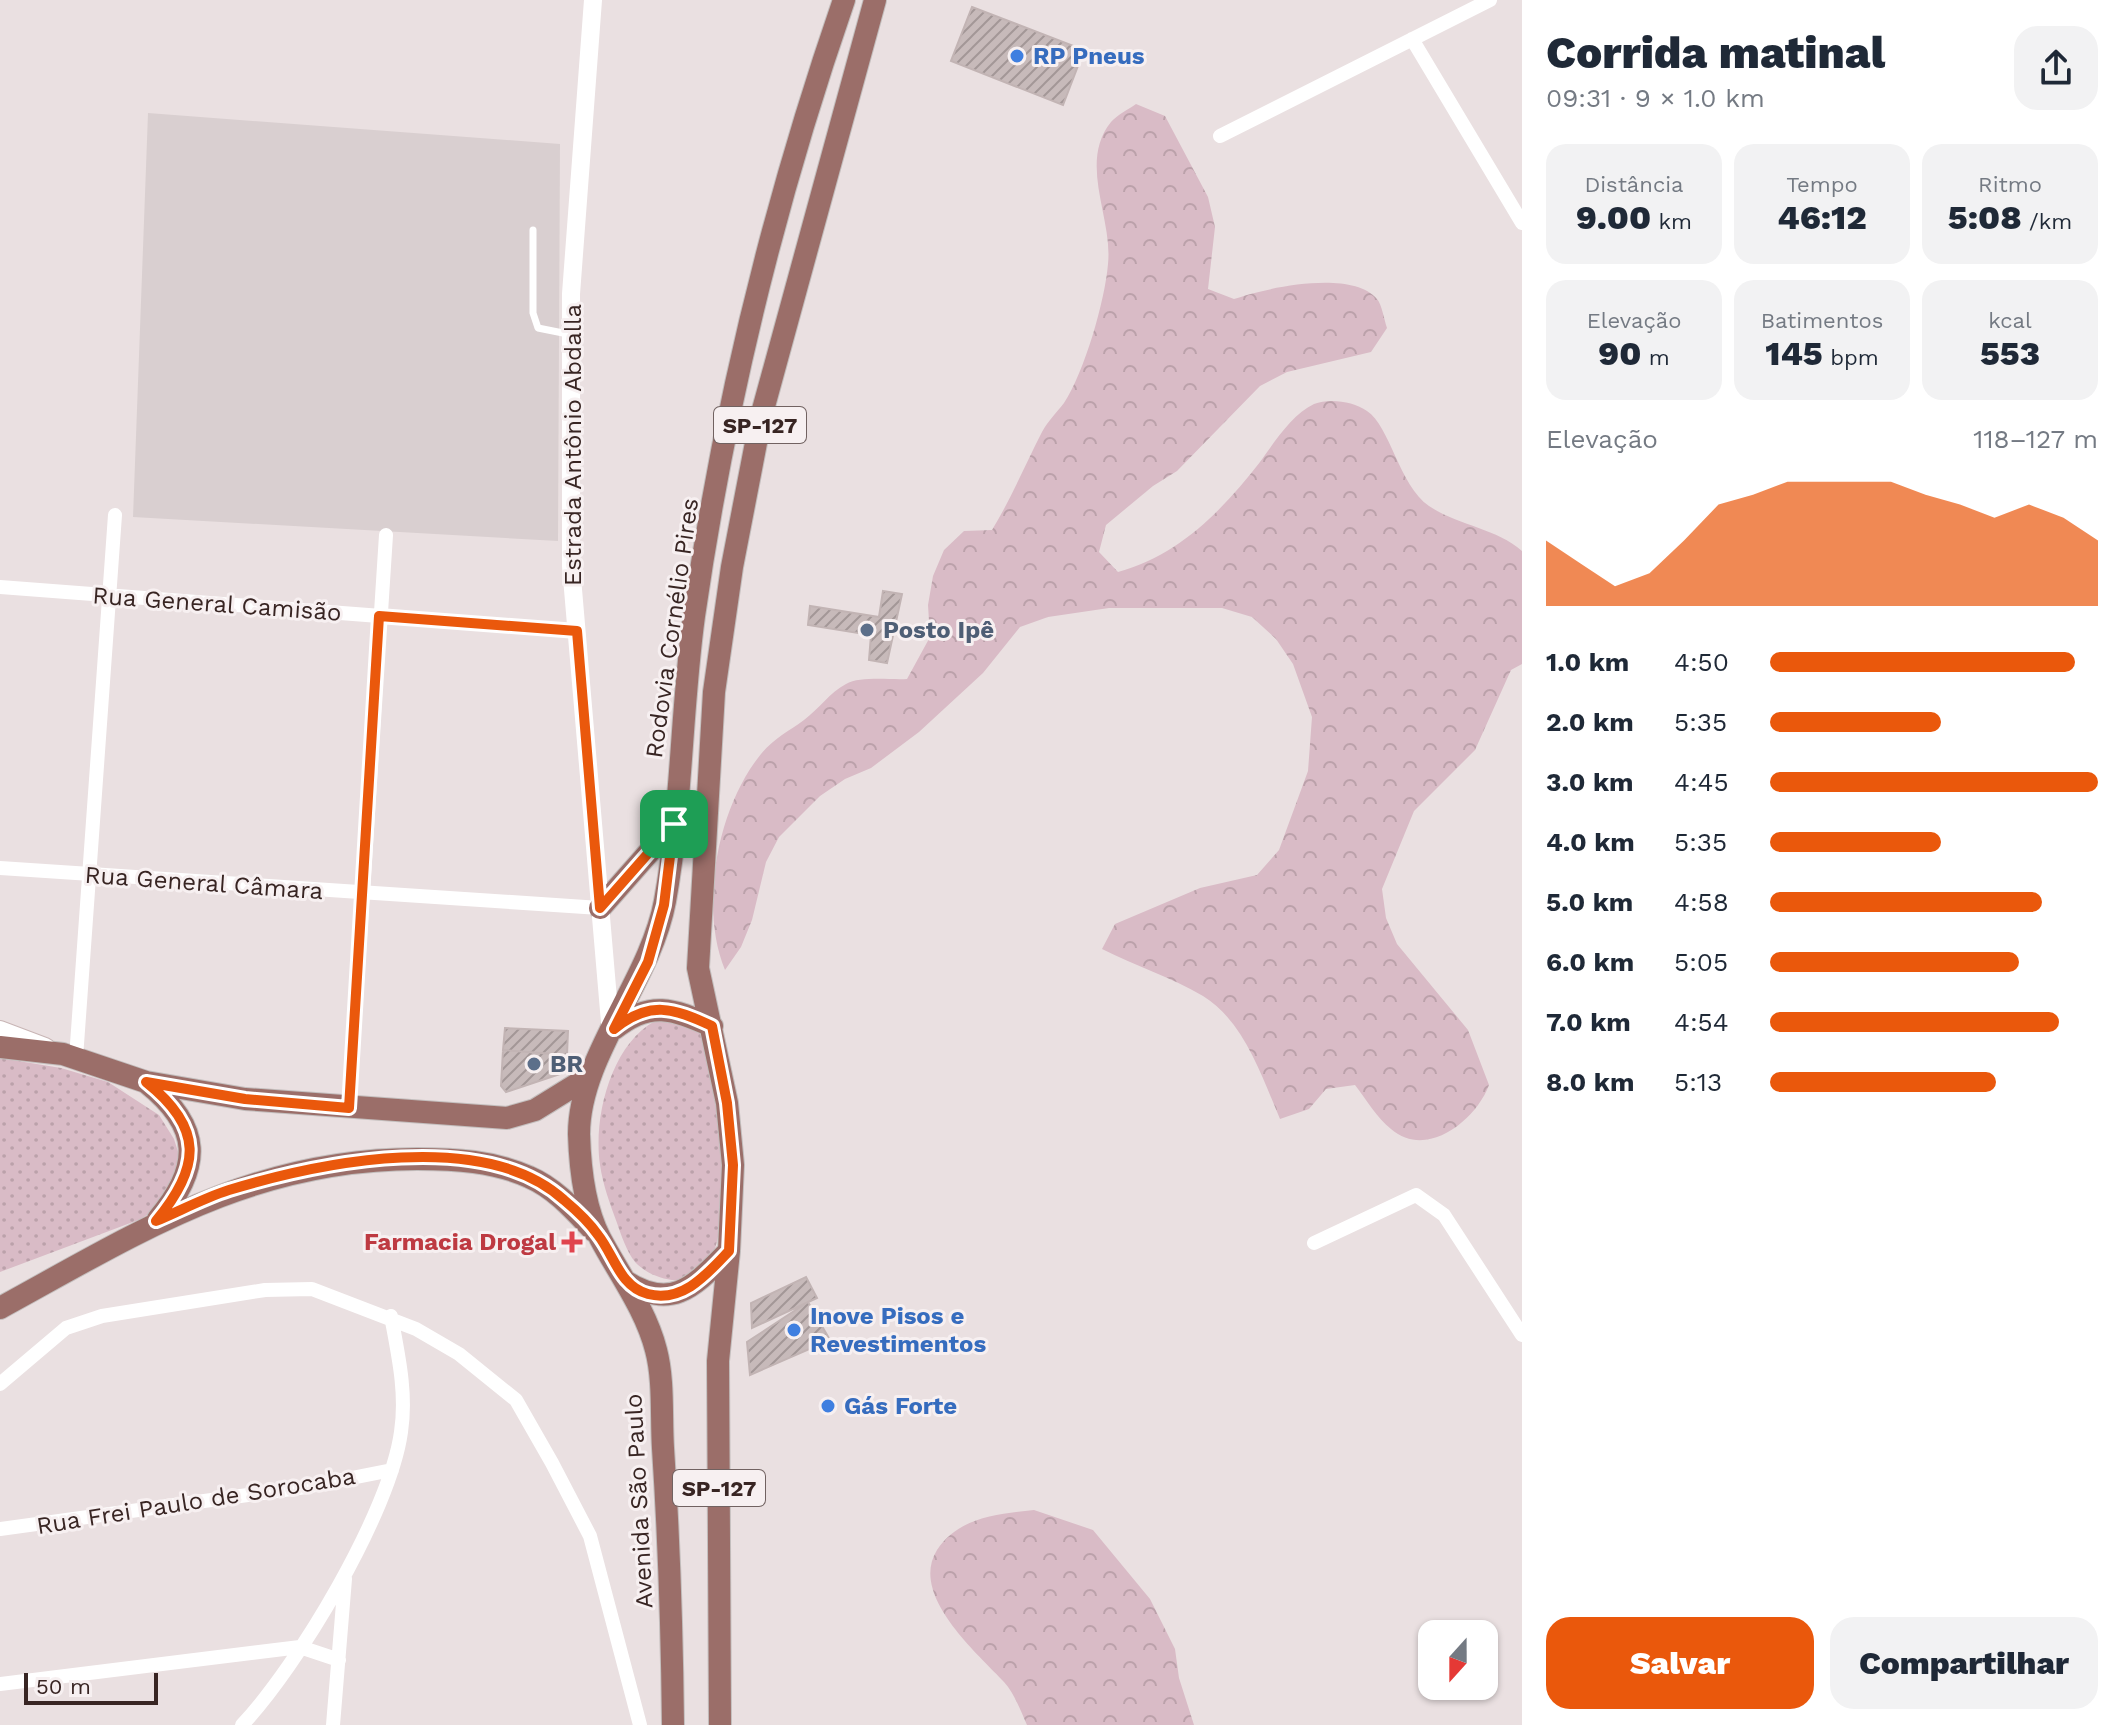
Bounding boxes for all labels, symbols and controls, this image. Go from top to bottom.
button: share [2014,26,2098,110]
text: Corrida matinal [1546,27,1885,79]
place label: RP Pneus [1033,42,1145,70]
marker: RP Pneus [1008,47,1026,65]
text: 09:31 · 9 × 1.0 km [1546,83,1765,113]
text: Distância [1584,172,1684,197]
text: Tempo [1786,172,1858,197]
text: Ritmo [1978,172,2042,197]
text: 9.00 [1576,197,1651,237]
text: 46:12 [1777,197,1867,237]
text: 5:08 [1948,197,2022,237]
text: km [1651,209,1692,234]
text: /km [2022,209,2072,234]
street label: Estrada Antônio Abdalla [559,304,587,586]
text: Elevação [1587,308,1681,333]
text: Batimentos [1761,308,1883,333]
text: kcal [1988,308,2032,333]
text: 90 [1598,333,1641,373]
text: 145 [1765,333,1823,373]
text: 553 [1980,333,2040,373]
text: m [1641,345,1670,370]
text: bpm [1823,345,1879,370]
road number: SP-127 [714,407,806,443]
text: Elevação [1546,424,1658,454]
text: 118–127 m [1973,424,2098,454]
street label: Rodovia Cornélio Pires [640,496,704,760]
street label: Rua General Camisão [92,581,342,627]
place label: Posto Ipê [883,616,994,644]
marker: Posto Ipê [858,621,876,639]
text: 1.0 km [1546,647,1629,677]
text: 4:50 [1674,647,1729,677]
text: 2.0 km [1546,707,1634,737]
text: 5:35 [1674,707,1727,737]
text: 3.0 km [1546,767,1634,797]
text: 4:45 [1674,767,1729,797]
pin [640,790,708,858]
icon: arrive [652,802,696,846]
text: 4.0 km [1546,827,1635,857]
text: 5:35 [1674,827,1727,857]
street label: Rua General Câmara [84,861,324,905]
text: 5.0 km [1546,887,1633,917]
text: 4:58 [1674,887,1729,917]
text: 6.0 km [1546,947,1634,977]
text: 5:05 [1674,947,1728,977]
text: 7.0 km [1546,1007,1631,1037]
text: 4:54 [1674,1007,1729,1037]
place label: BR [550,1050,583,1078]
marker: BR [525,1055,543,1073]
text: 8.0 km [1546,1067,1634,1097]
text: 5:13 [1674,1067,1722,1097]
place label: Farmacia Drogal [364,1228,556,1256]
marker: Farmacia Drogal [563,1233,581,1251]
place label: Inove Pisos e Revestimentos [810,1302,986,1358]
marker: Inove Pisos e Revestimentos [785,1321,803,1339]
place label: Gás Forte [844,1392,957,1420]
street label: Avenida São Paulo [619,1393,659,1609]
marker: Gás Forte [819,1397,837,1415]
street label: Rua Frei Paulo de Sorocaba [35,1462,357,1540]
road number: SP-127 [673,1470,765,1506]
button: Salvar [1546,1617,1814,1709]
button: Compartilhar [1830,1617,2098,1709]
north arrow [1418,1620,1498,1700]
map controls [1418,1620,1498,1700]
scale bar [24,1669,158,1705]
text: 50 m [36,1674,91,1699]

